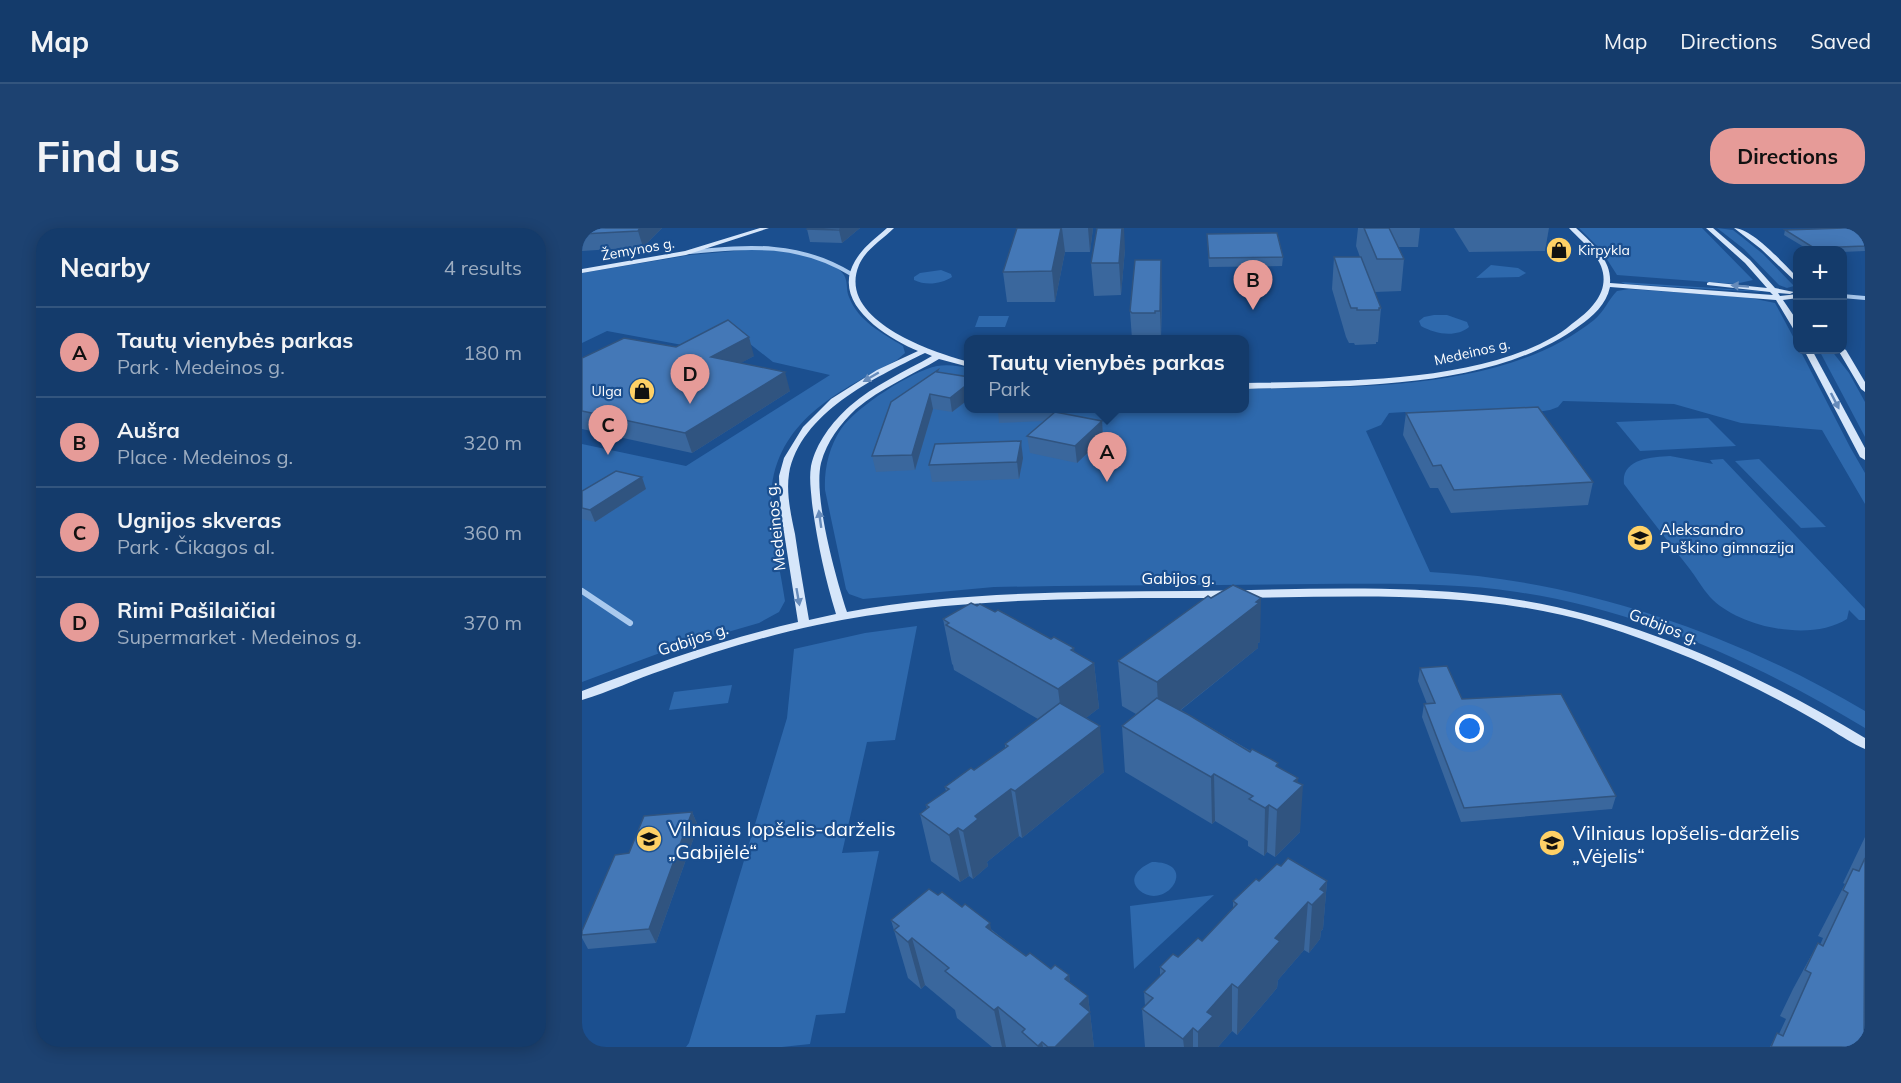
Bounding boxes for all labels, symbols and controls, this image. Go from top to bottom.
text: Map [30,24,89,59]
text: Map [1604,28,1647,54]
text: Directions [1680,28,1777,54]
text: Saved [1810,28,1871,54]
button: Directions [1710,128,1865,184]
text: Find us [36,130,180,183]
street label: Žemynos g. [600,234,676,264]
shop icon: Kirpykla [1544,235,1574,265]
place label: Kirpykla [1578,241,1630,259]
map controls [1793,246,1847,354]
button: + [1793,246,1847,300]
text: Nearby [60,251,150,284]
text: 4 results [444,255,522,280]
pin: B [1234,260,1272,310]
one-way arrow [1730,281,1749,291]
button: − [1793,300,1847,354]
text: Tautų vienybės parkas [117,326,353,354]
popup [964,335,1249,413]
street label: Medeinos g. [1432,335,1512,369]
text: A [72,340,87,365]
text: 180 m [463,340,522,365]
text: Tautų vienybės parkas [988,348,1225,376]
text: Park · Medeinos g. [117,354,285,379]
pin: D [670,354,710,404]
one-way arrow [863,372,879,383]
shop icon: Ulga [627,376,657,406]
text: Park [988,376,1030,401]
place label: Ulga [592,382,622,400]
one-way arrow [1830,393,1840,410]
pin: C [588,406,628,455]
text: Aušra [117,416,180,444]
text: B [73,430,86,455]
text: 320 m [463,430,522,455]
pin: A [1088,432,1126,482]
text: Place · Medeinos g. [117,444,293,469]
street label: Medeinos g. [760,482,790,572]
text: Ugnijos skveras [117,506,282,534]
one-way arrow [815,510,824,529]
place label: Aleksandro Puškino gimnazija [1660,519,1794,557]
text: C [73,520,86,545]
text: 360 m [463,520,522,545]
school or university icon: Aleksandro Puškino gimnazija [1625,523,1655,553]
text: Park · Čikagos al. [117,534,275,559]
street label: Gabijos g. [1141,568,1215,588]
one-way arrow [794,588,803,607]
text: Rimi Pašilaičiai [117,596,276,624]
street label: Gabijos g. [1626,604,1702,648]
text: D [72,610,87,635]
text: 370 m [463,610,522,635]
street label: Gabijos g. [655,618,731,660]
text: Supermarket · Medeinos g. [117,624,362,649]
your location [1455,714,1484,743]
place label: Vilniaus lopšelis-darželis „Gabijėlė“ [668,816,896,864]
place label: Vilniaus lopšelis-darželis „Vėjelis“ [1572,820,1800,868]
school or university icon: Vilniaus lopšelis-darželis „Gabijėlė“ [634,824,664,854]
school or university icon: Vilniaus lopšelis-darželis „Vėjelis“ [1537,828,1567,858]

